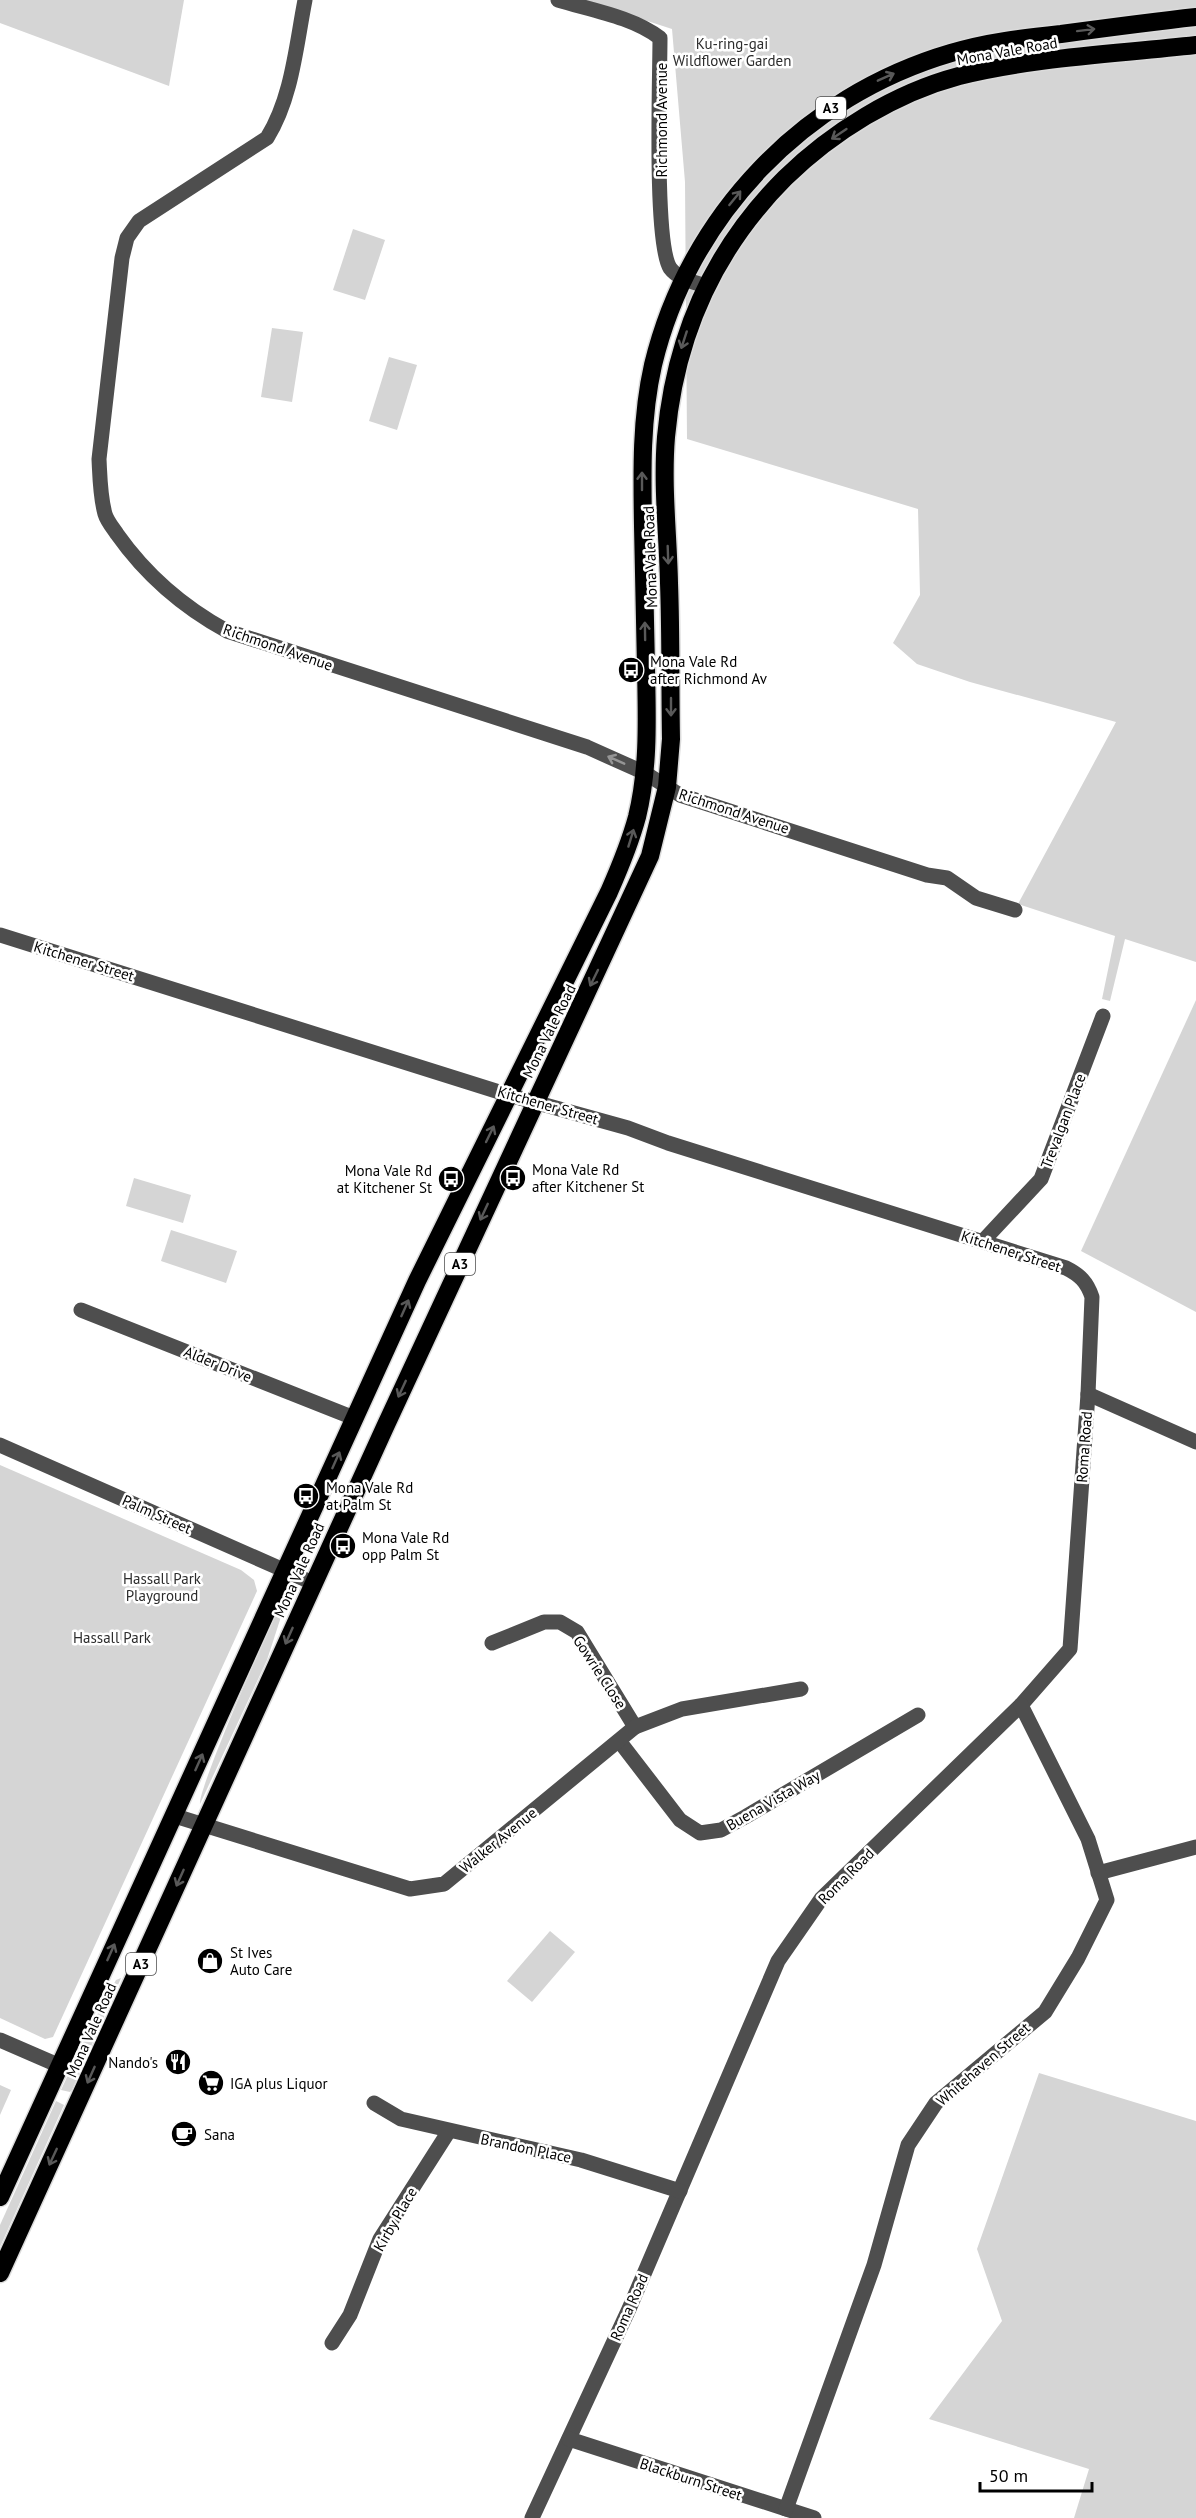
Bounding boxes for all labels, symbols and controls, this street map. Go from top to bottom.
one-way arrow [1076,25,1096,36]
street label: Mona Vale Road [955,33,1059,69]
park label: Ku-ring-gai Wildflower Garden [673,34,791,70]
street label: Richmond Avenue [652,63,671,177]
one-way arrow [876,70,894,82]
road number: A3 [816,97,846,119]
one-way arrow [831,128,848,140]
one-way arrow [729,190,742,206]
one-way arrow [678,330,689,349]
one-way arrow [636,472,648,492]
street label: Mona Vale Road [639,506,661,608]
one-way arrow [663,544,674,564]
street label: Richmond Avenue [221,619,335,675]
one-way arrow [640,621,651,641]
place label: Mona Vale Rd after Richmond Av [650,652,768,688]
bus stop icon: Mona Vale Rd after Richmond Av [616,655,646,685]
one-way arrow [665,696,677,716]
one-way arrow [608,754,626,765]
street label: Richmond Avenue [676,784,792,838]
one-way arrow [626,829,637,848]
street label: Kitchener Street [32,937,136,985]
one-way arrow [588,968,600,986]
street label: Mona Vale Road [518,981,580,1081]
street label: Trevalgan Place [1036,1071,1090,1171]
street label: Kitchener Street [495,1082,601,1128]
one-way arrow [484,1126,496,1144]
place label: Mona Vale Rd after Kitchener St [532,1160,644,1196]
place label: Mona Vale Rd at Kitchener St [337,1161,432,1197]
bus stop icon: Mona Vale Rd after Kitchener St [498,1163,528,1193]
bus stop icon: Mona Vale Rd at Kitchener St [436,1164,466,1194]
one-way arrow [477,1202,489,1220]
street label: Kitchener Street [959,1226,1063,1276]
road number: A3 [445,1253,475,1275]
one-way arrow [399,1299,411,1317]
street label: Alder Drive [181,1342,255,1386]
one-way arrow [396,1379,408,1397]
street label: Roma Road [1072,1411,1096,1483]
one-way arrow [331,1451,342,1469]
place label: Mona Vale Rd at Palm St [326,1478,413,1514]
bus stop icon: Mona Vale Rd at Palm St [291,1481,321,1511]
street label: Palm Street [119,1490,195,1538]
street label: Mona Vale Road [270,1520,328,1620]
place label: Mona Vale Rd opp Palm St [362,1528,449,1564]
bus stop icon: Mona Vale Rd opp Palm St [328,1531,358,1561]
park label: Hassall Park Playground [123,1569,202,1605]
one-way arrow [283,1627,294,1645]
park label: Hassall Park [73,1628,152,1647]
street label: Gowrie Close [569,1632,631,1712]
one-way arrow [194,1754,205,1772]
street label: Buena Vista Way [723,1766,823,1834]
street label: Walker Avenue [456,1803,540,1877]
street label: Roma Road [814,1844,878,1908]
one-way arrow [174,1869,185,1887]
place label: St Ives Auto Care [230,1943,292,1979]
one-way arrow [106,1944,118,1962]
shop icon: St Ives Auto Care [195,1946,225,1976]
road number: A3 [126,1953,156,1975]
street label: Mona Vale Road [62,1980,120,2080]
street label: Whitehaven Street [932,2018,1034,2110]
restaurant icon: Nando's [163,2047,193,2077]
place label: Nando's [108,2053,158,2072]
one-way arrow [84,2065,96,2083]
supermarket icon: IGA plus Liquor [196,2068,226,2098]
place label: IGA plus Liquor [230,2074,328,2093]
cafe icon: Sana [169,2119,199,2149]
place label: Sana [204,2125,235,2144]
street label: Brandon Place [479,2129,573,2167]
one-way arrow [47,2148,58,2166]
street label: Kirby Place [369,2184,421,2254]
street label: Roma Road [606,2270,652,2344]
street label: Blackburn Street [637,2454,745,2504]
scale bar [980,2455,1092,2493]
text: 50 m [989,2464,1028,2487]

